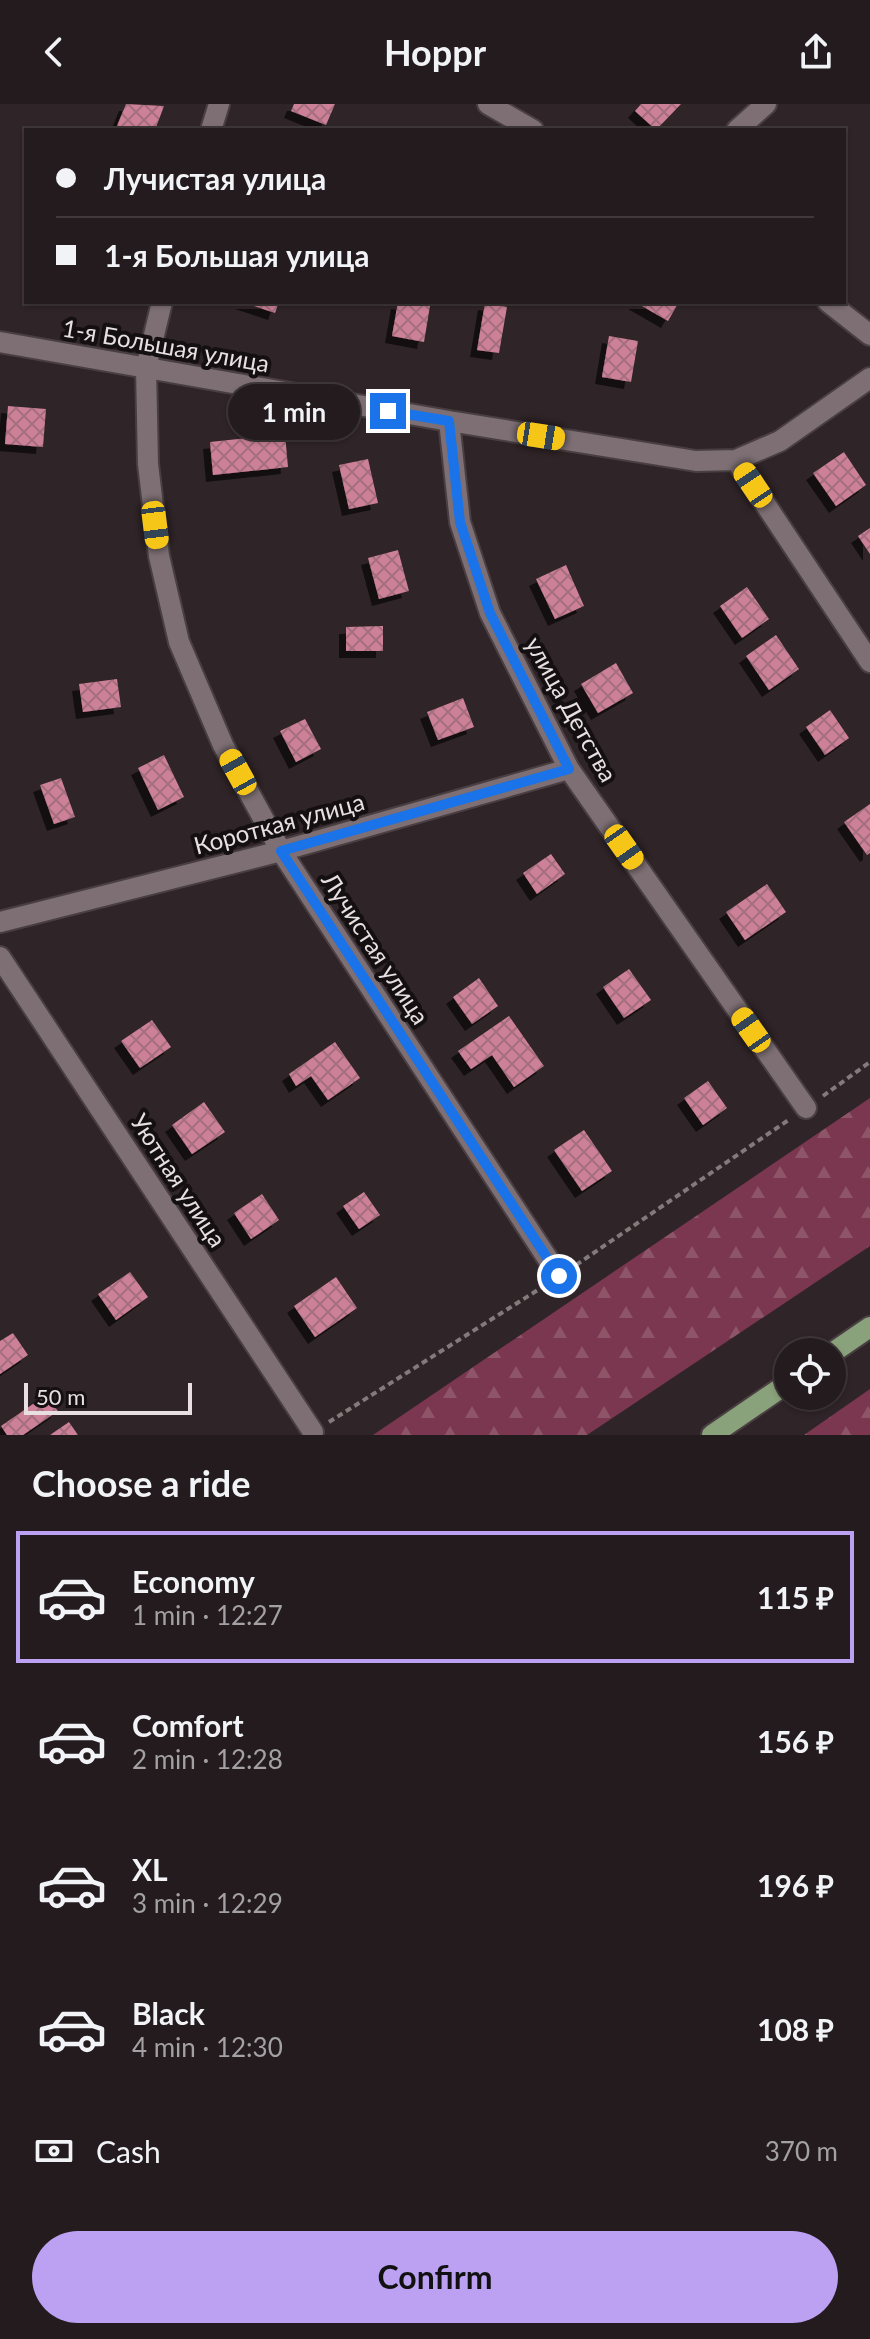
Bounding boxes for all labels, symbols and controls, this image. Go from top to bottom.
icon: back [32,30,76,74]
text: Hoppr [384,30,486,74]
icon: share [794,30,838,74]
text: Лучистая улица [104,160,326,196]
text: 1-я Большая улица [104,237,370,273]
street label: 1-я Большая улица [60,313,272,377]
callout: 1 min [228,383,360,439]
route end [370,393,406,429]
text: 1 min [262,396,326,428]
car [515,420,567,452]
car [730,458,776,512]
car [140,500,170,550]
street label: улица Детства [520,631,624,787]
car [216,745,260,799]
street label: Короткая улица [191,786,367,860]
car [600,820,648,874]
street label: Лучистая улица [316,866,436,1029]
car [727,1003,775,1057]
street label: Уютная улица [125,1108,233,1252]
route start [541,1258,577,1294]
map controls [774,1338,846,1410]
button: locate [774,1338,846,1410]
scale bar [24,1379,192,1415]
text: 50 m [36,1383,85,1410]
text: Choose a ride [32,1461,251,1505]
icon: car [36,1561,108,1633]
text: Economy [132,1563,255,1599]
text: 115 ₽ [757,1579,834,1615]
text: 1 min · 12:27 [132,1599,283,1631]
icon: car [36,1705,108,1777]
text: Comfort [132,1707,244,1743]
text: 156 ₽ [757,1723,834,1759]
text: 2 min · 12:28 [132,1743,283,1775]
icon: car [36,1849,108,1921]
text: XL [132,1851,168,1887]
text: 196 ₽ [757,1867,834,1903]
text: 3 min · 12:29 [132,1887,283,1919]
icon: car [36,1993,108,2065]
text: Black [132,1995,205,2031]
text: 108 ₽ [757,2011,834,2047]
text: 4 min · 12:30 [132,2031,283,2063]
icon: cash [32,2129,76,2173]
text: Cash [96,2133,161,2169]
text: 370 m [765,2135,838,2167]
button: Confirm [32,2231,838,2323]

